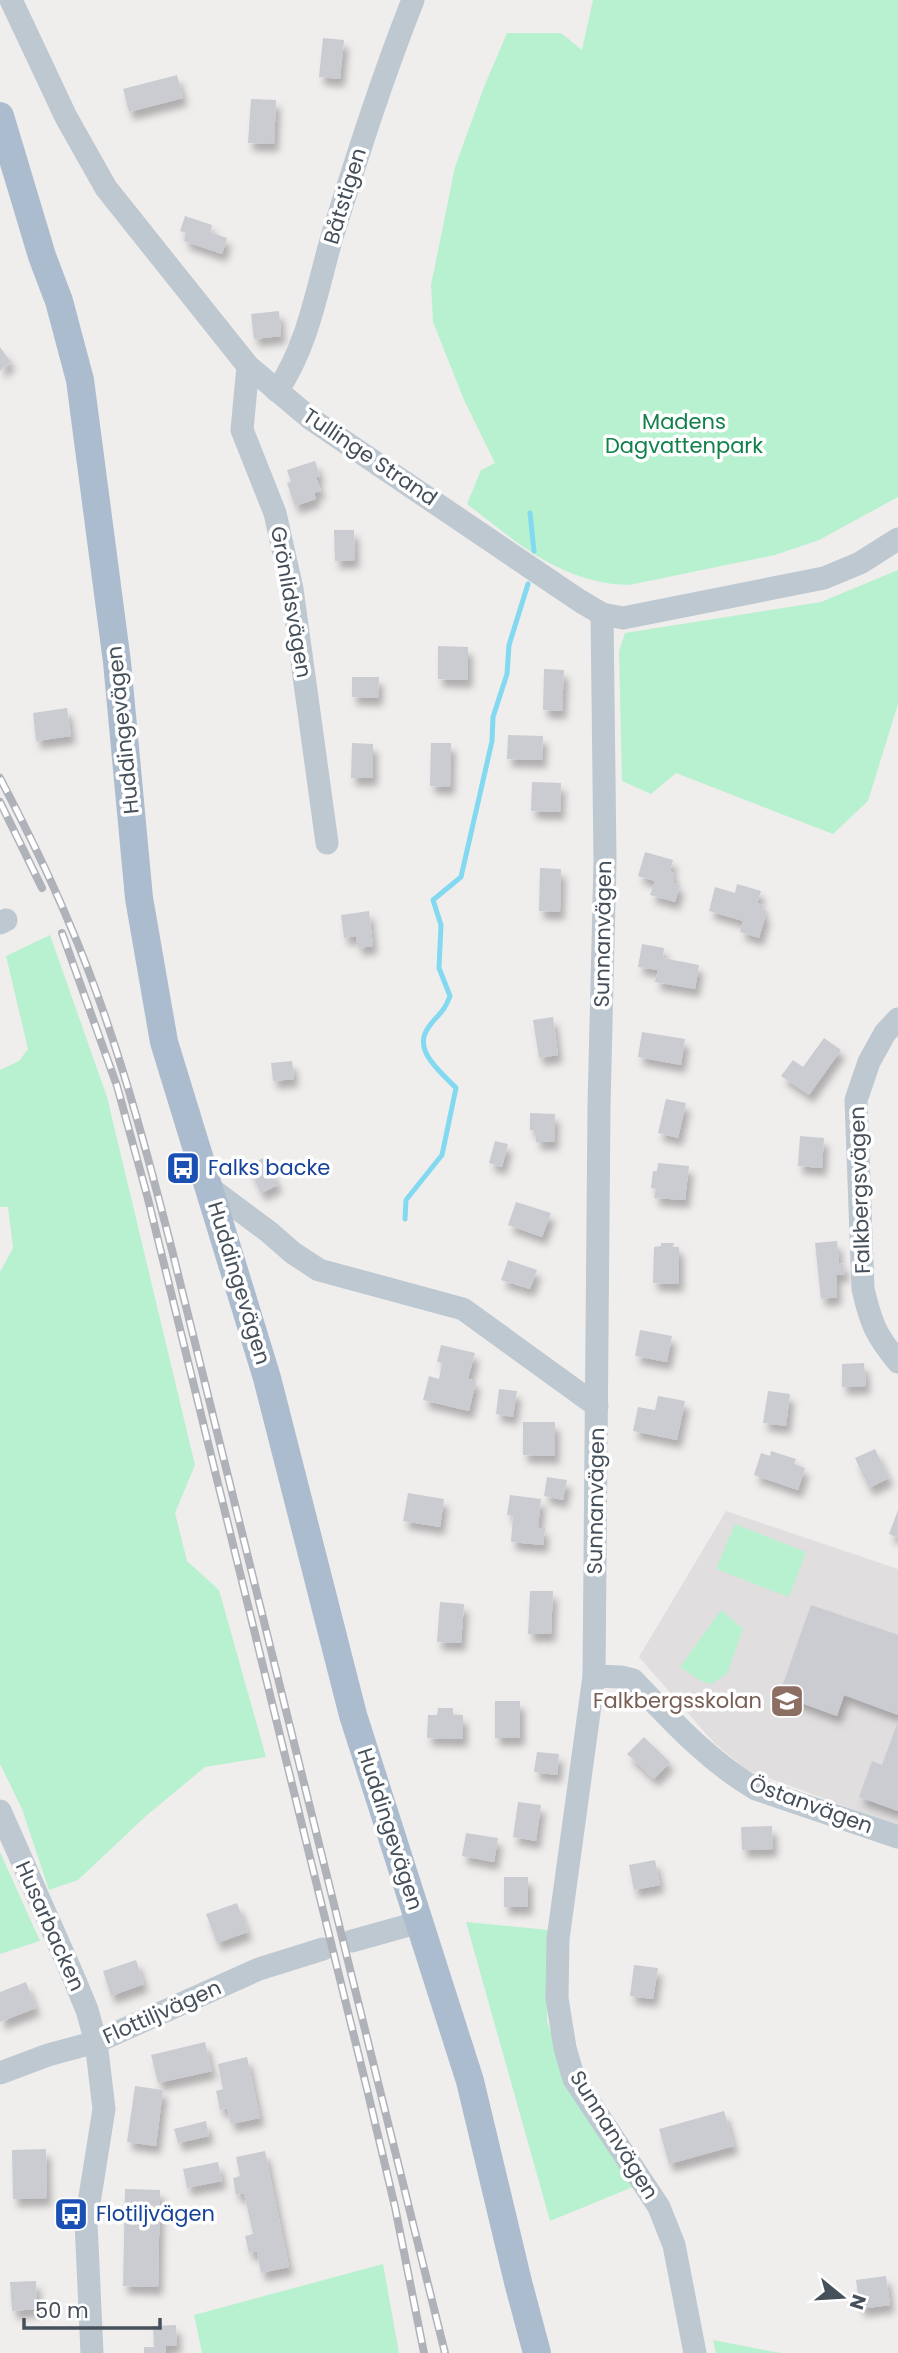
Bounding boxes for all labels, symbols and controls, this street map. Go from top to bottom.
street label: Båtstigen [316,144,373,247]
street label: Tullinge Strand [297,401,443,512]
park label: Madens Dagvattenpark [605,407,763,460]
street label: Grönlidsvägen [264,524,319,680]
street label: Huddingevägen [99,645,146,816]
street label: Sunnanvägen [587,860,618,1008]
street label: Falkbergsvägen [842,1106,877,1274]
bus stop icon: Falks backe [164,1149,202,1187]
place label: Falks backe [208,1153,330,1182]
street label: Huddingevägen [201,1198,278,1368]
street label: Sunnanvägen [580,1427,611,1575]
school or university icon: Falkbergsskolan [768,1682,806,1720]
place label: Falkbergsskolan [593,1686,762,1715]
street label: Huddingevägen [351,1744,430,1914]
street label: Östanvägen [745,1769,877,1840]
street label: Husarbacken [9,1856,92,1995]
street label: Flottiljvägen [98,1973,226,2051]
street label: Sunnanvägen [563,2065,666,2205]
bus stop icon: Flotiljvägen [52,2195,90,2233]
place label: Flotiljvägen [96,2199,215,2228]
north arrow [807,2262,877,2332]
scale bar [24,2286,161,2330]
text: N [843,2291,873,2313]
text: 50 m [35,2296,89,2325]

